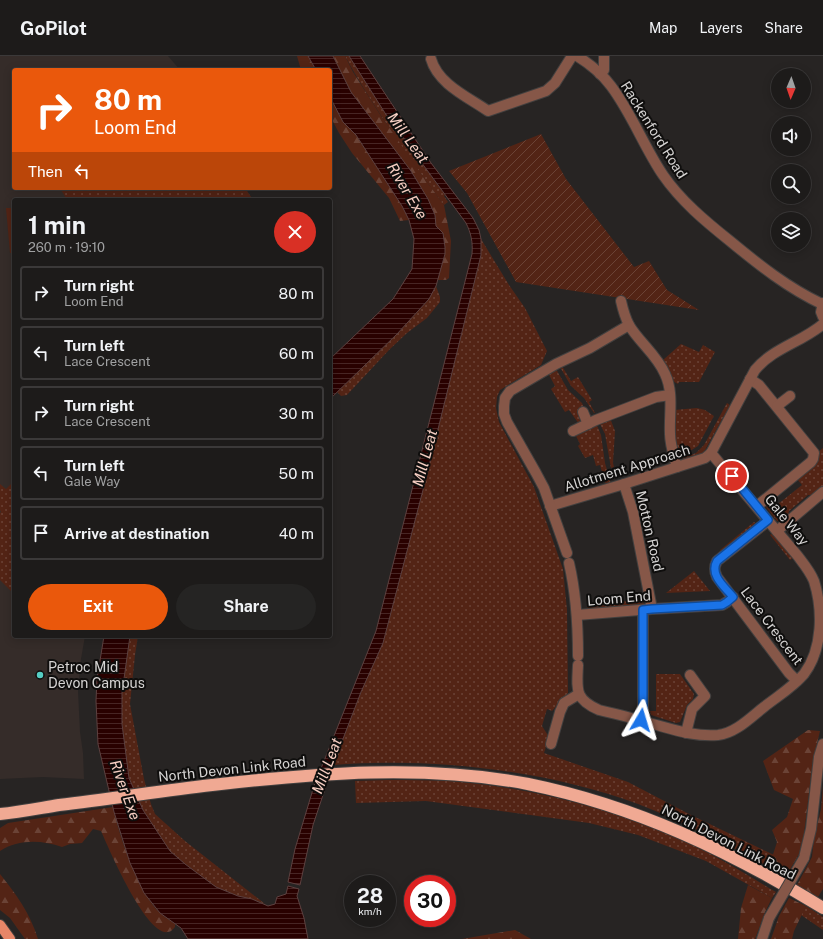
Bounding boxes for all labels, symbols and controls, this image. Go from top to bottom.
text: GoPilot [20,17,87,39]
text: Map [649,20,677,36]
text: Layers [699,20,743,36]
text: Share [765,20,803,36]
north arrow [771,68,811,108]
map controls [771,68,811,252]
street label: Rackenford Road [618,78,690,182]
text: 80 m [94,83,162,116]
icon: right [28,84,80,136]
water label: Mill Leat [384,109,433,167]
button: sound [771,116,811,156]
text: Loom End [94,117,176,138]
water label: River Exe [384,159,431,222]
icon: left [71,160,93,182]
text: Then [28,163,63,180]
button: search [771,164,811,204]
text: 1 min [28,211,86,239]
button: close [274,211,316,253]
button: layers [771,212,811,252]
text: 260 m · 19:10 [28,240,105,255]
text: Turn right [64,277,134,294]
icon: right [30,282,52,304]
text: 80 m [279,285,314,302]
text: Loom End [64,294,124,309]
text: Turn left [64,337,125,354]
icon: left [30,342,52,364]
text: 60 m [279,345,314,362]
text: Lace Crescent [64,354,150,369]
text: Turn right [64,397,134,414]
icon: right [30,402,52,424]
text: 30 m [279,405,314,422]
text: Lace Crescent [64,414,150,429]
water label: Mill Leat [409,427,440,488]
street label: Allotment Approach [562,441,692,495]
text: Turn left [64,457,125,474]
pin [715,459,749,493]
icon: left [30,462,52,484]
text: 50 m [279,465,314,482]
icon: arrive [721,465,743,487]
text: Gale Way [64,474,120,489]
street label: Motton Road [633,489,667,573]
street label: Gale Way [762,491,813,549]
icon: arrive [30,522,52,544]
text: Arrive at destination [64,525,209,542]
text: 40 m [279,525,314,542]
button: Exit [28,584,168,630]
button: Share [176,584,316,630]
street label: Lace Crescent [738,584,806,668]
street label: Loom End [586,587,652,609]
place label: Petroc Mid Devon Campus [48,659,145,691]
marker: Petroc Mid Devon Campus [35,670,45,680]
position arrow [620,699,662,741]
water label: Mill Leat [308,735,345,796]
street label: North Devon Link Road [157,753,307,785]
water label: River Exe [107,757,144,822]
street label: North Devon Link Road [659,801,799,883]
speed limit sign: 30 [404,875,456,927]
text: 28 [357,884,383,908]
text: km/h [358,905,382,917]

